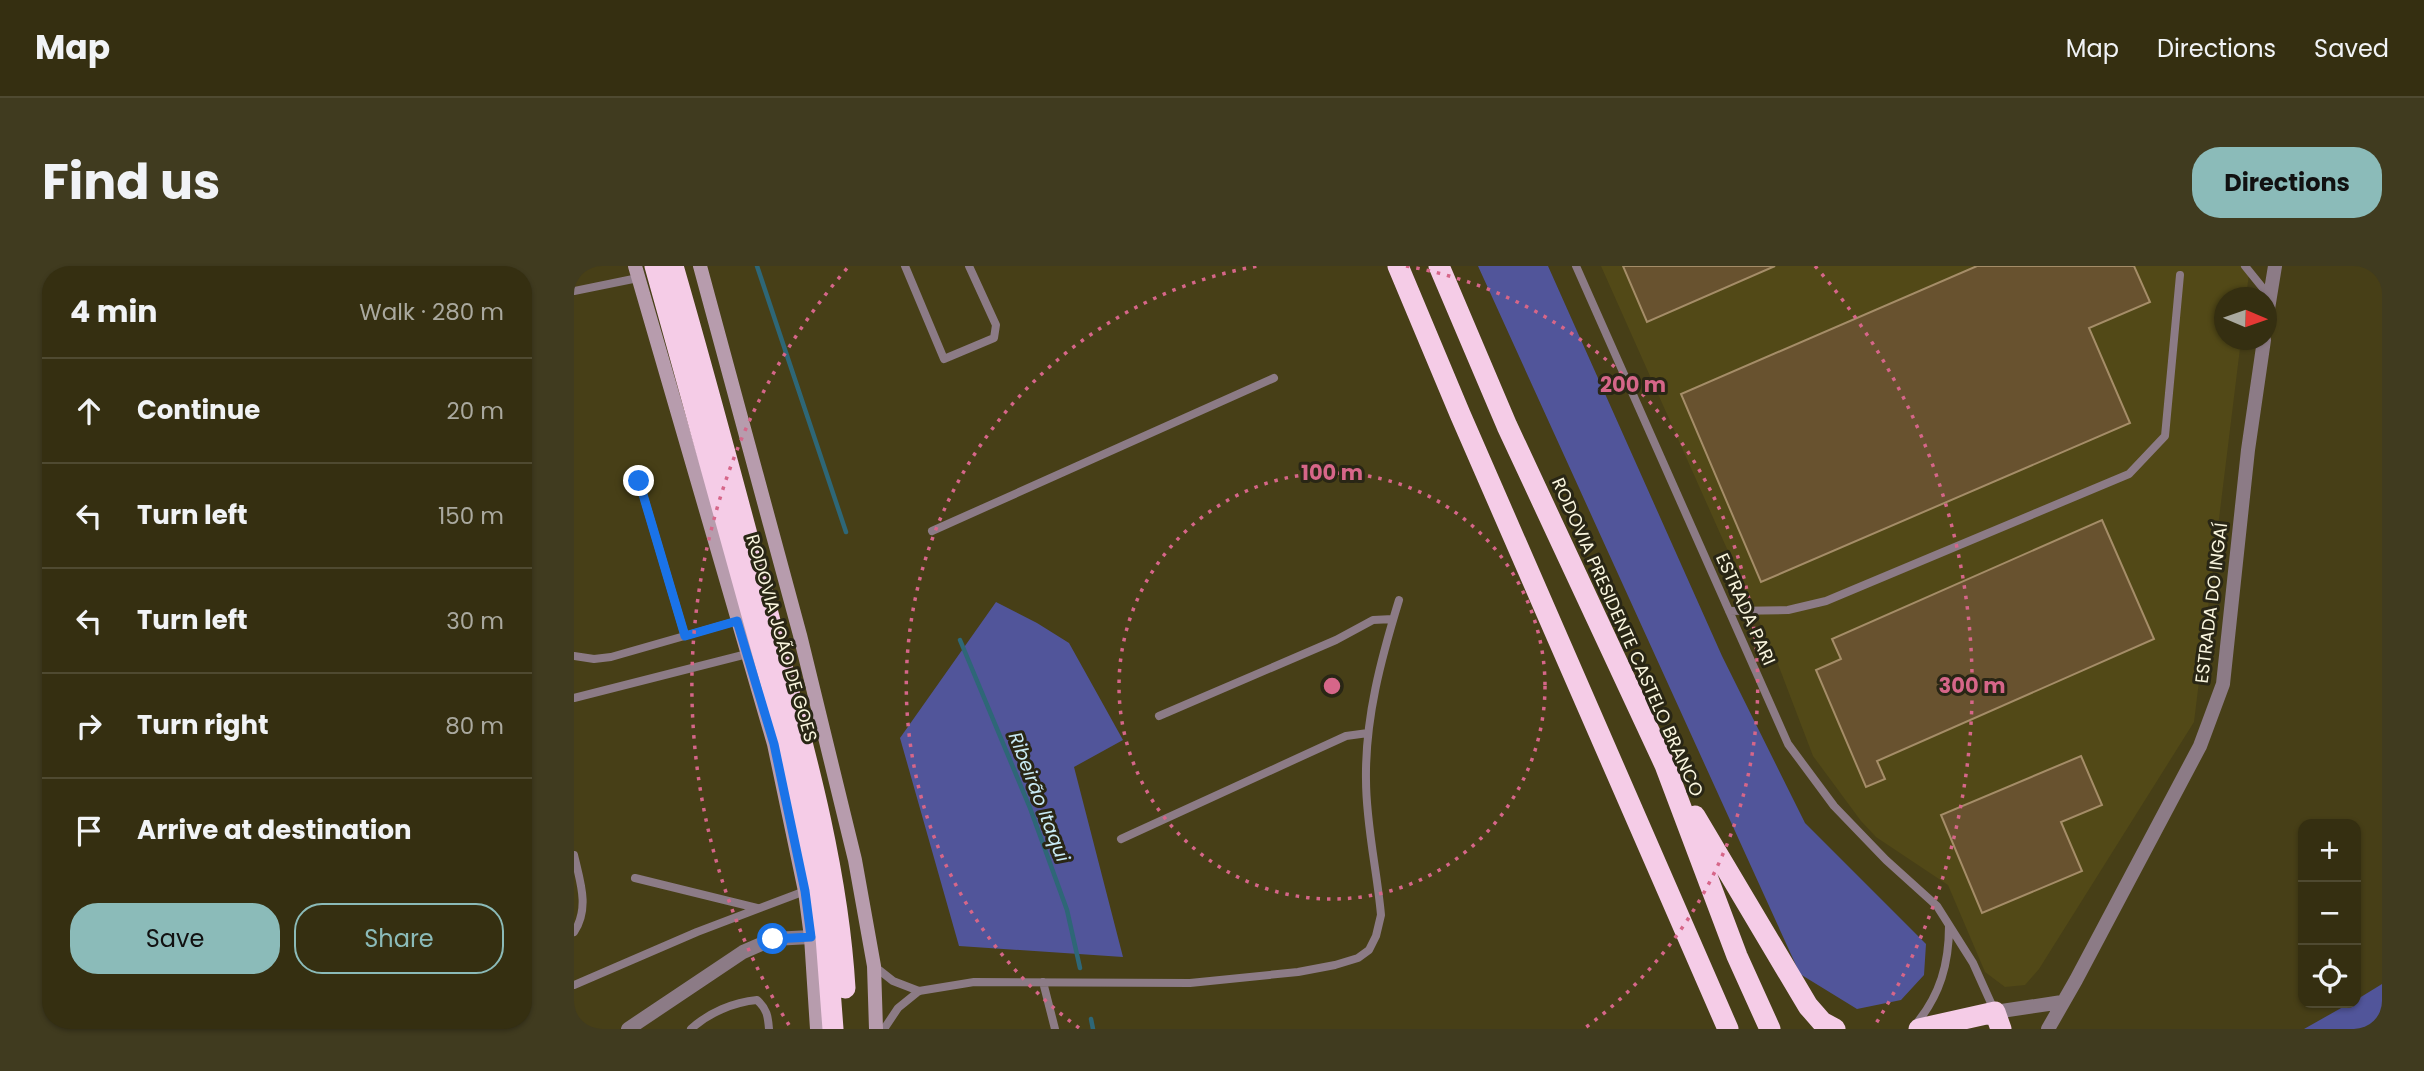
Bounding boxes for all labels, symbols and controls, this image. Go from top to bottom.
text: Map [35,24,110,71]
text: Map [2066,32,2119,65]
text: Directions [2157,32,2276,65]
text: Saved [2314,32,2389,65]
button: Directions [2192,147,2382,218]
text: Find us [42,148,220,216]
north arrow [2214,287,2277,350]
text: 4 min [70,290,158,333]
text: Walk · 280 m [359,296,504,328]
text: 200 m [1600,370,1666,399]
icon: ahead [70,392,108,430]
text: Continue [137,392,260,428]
text: 20 m [446,395,504,427]
text: 100 m [1301,458,1363,487]
route end [623,465,654,496]
street label: RODOVIA PRESIDENTE CASTELO BRANCO [1546,474,1710,800]
icon: left [70,497,108,535]
text: Turn left [137,497,248,533]
text: 150 m [438,500,504,532]
street label: ESTRADA DO INGAÍ [2189,521,2233,685]
street label: RODOVIA JOÃO DE GOES [740,531,824,745]
street label: ESTRADA PARI [1710,549,1782,669]
icon: left [70,602,108,640]
text: Turn left [137,602,248,638]
text: 30 m [446,605,504,637]
text: 300 m [1939,671,2005,700]
centre of rings [1320,674,1344,698]
icon: right [70,707,108,745]
text: Turn right [137,707,269,743]
text: 80 m [445,710,504,742]
water label: Ribeirão Itaqui [1002,728,1076,866]
icon: arrive [70,812,108,850]
text: Arrive at destination [137,812,412,848]
map controls [2298,819,2361,1008]
button: + [2298,819,2361,882]
button: − [2298,882,2361,945]
button: Save [70,903,280,974]
button: Share [294,903,504,974]
route start [757,923,788,954]
button: locate [2298,945,2361,1008]

